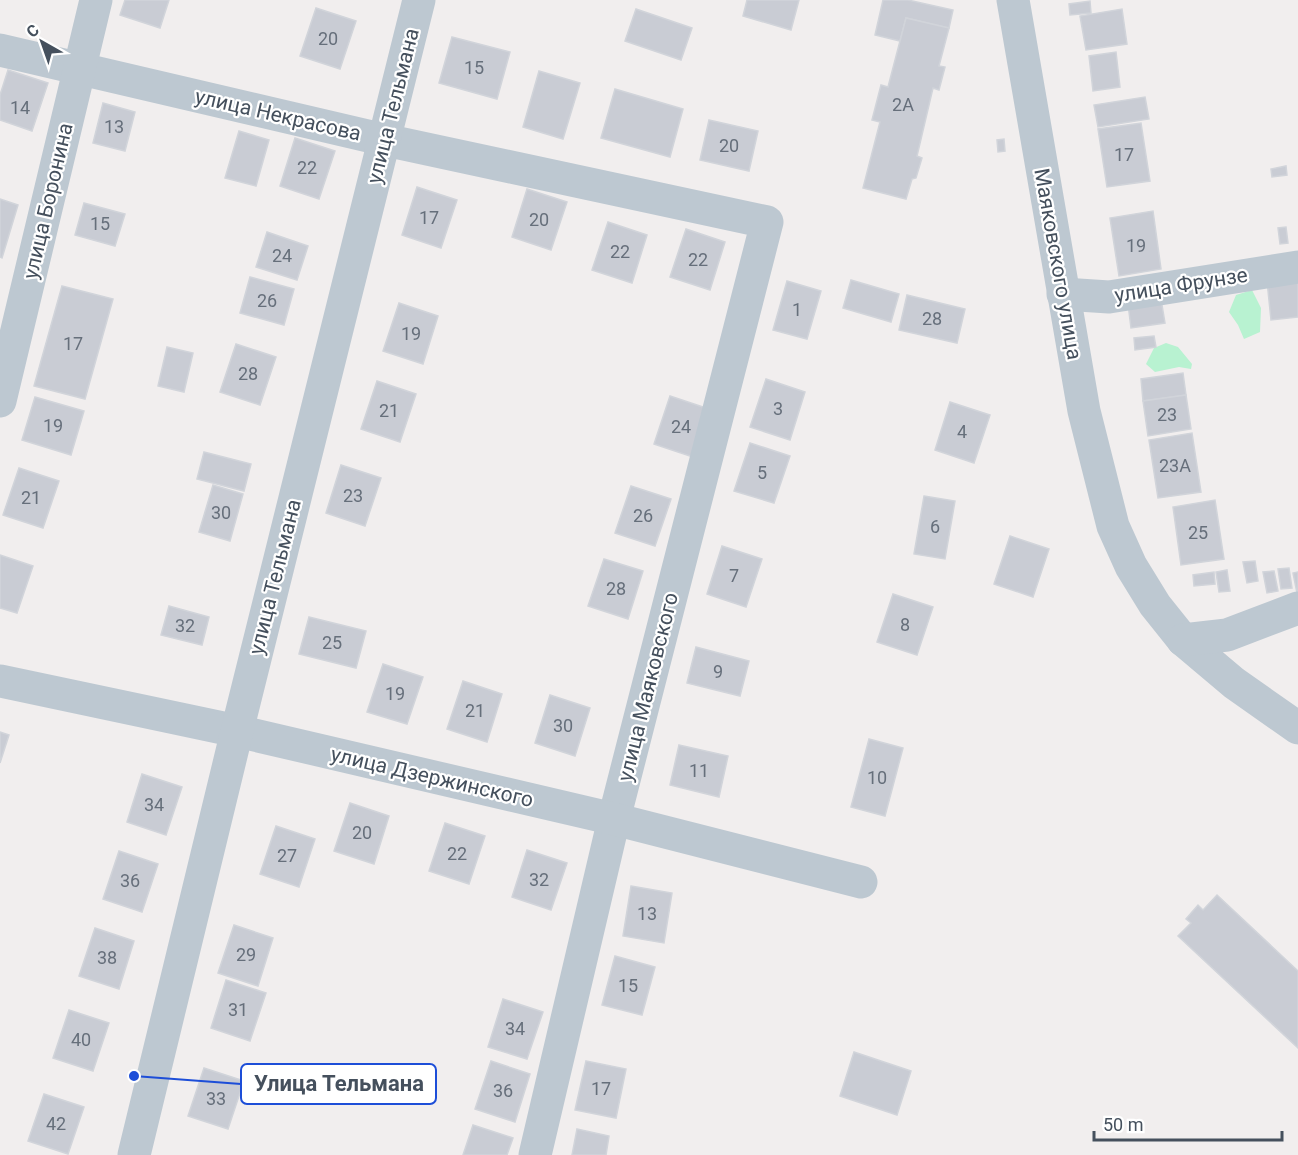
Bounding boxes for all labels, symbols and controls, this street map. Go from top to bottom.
north arrow [12,12,72,72]
text: С [23,20,43,42]
street label: улица Тельмана [362,26,424,186]
house number: 20 [318,28,338,49]
house number: 15 [464,57,484,78]
street label: улица Некрасова [193,84,363,146]
house number: 2А [892,94,914,115]
house number: 14 [10,97,30,118]
house number: 13 [104,116,124,137]
street label: улица Боронина [18,121,78,281]
house number: 20 [719,135,739,156]
house number: 17 [1114,144,1134,165]
house number: 22 [297,157,317,178]
street label: Маяковского улица [1029,166,1087,362]
house number: 17 [419,207,439,228]
house number: 20 [529,209,549,230]
house number: 15 [90,213,110,234]
house number: 19 [1126,235,1146,256]
house number: 22 [610,241,630,262]
house number: 24 [272,245,292,266]
house number: 22 [688,249,708,270]
street label: улица Фрунзе [1113,263,1249,307]
house number: 26 [257,290,277,311]
house number: 1 [792,299,802,320]
house number: 28 [922,308,942,329]
house number: 19 [401,323,421,344]
house number: 17 [63,333,83,354]
house number: 28 [238,363,258,384]
house number: 3 [773,398,783,419]
house number: 21 [379,400,399,421]
house number: 23 [1157,404,1177,425]
house number: 19 [43,415,63,436]
house number: 24 [671,416,691,437]
house number: 4 [957,421,967,442]
house number: 23А [1159,455,1191,476]
house number: 5 [757,462,767,483]
house number: 23 [343,485,363,506]
house number: 21 [21,487,41,508]
street label: улица Тельмана [244,497,306,657]
house number: 30 [211,502,231,523]
house number: 26 [633,505,653,526]
house number: 6 [930,516,940,537]
house number: 25 [1188,522,1208,543]
house number: 7 [729,565,739,586]
house number: 28 [606,578,626,599]
street label: улица Маяковского [613,590,683,784]
house number: 8 [900,614,910,635]
house number: 32 [175,615,195,636]
house number: 25 [322,632,342,653]
house number: 9 [713,661,723,682]
house number: 19 [385,683,405,704]
house number: 21 [465,700,485,721]
house number: 30 [553,715,573,736]
street label: улица Дзержинского [328,742,536,812]
house number: 11 [689,760,709,781]
house number: 10 [867,767,887,788]
house number: 34 [144,794,164,815]
house number: 20 [352,822,372,843]
house number: 22 [447,843,467,864]
house number: 27 [277,845,297,866]
house number: 32 [529,869,549,890]
house number: 36 [120,870,140,891]
house number: 13 [637,903,657,924]
house number: 29 [236,944,256,965]
house number: 38 [97,947,117,968]
house number: 15 [618,975,638,996]
house number: 31 [228,999,248,1020]
house number: 34 [505,1018,525,1039]
house number: 40 [71,1029,91,1050]
callout: Улица Тельмана [241,1064,436,1104]
text: Улица Тельмана [254,1071,424,1096]
house number: 17 [591,1078,611,1099]
house number: 36 [493,1080,513,1101]
house number: 33 [206,1088,226,1109]
scale bar [1094,1104,1282,1142]
house number: 42 [46,1113,66,1134]
text: 50 m [1103,1114,1143,1135]

